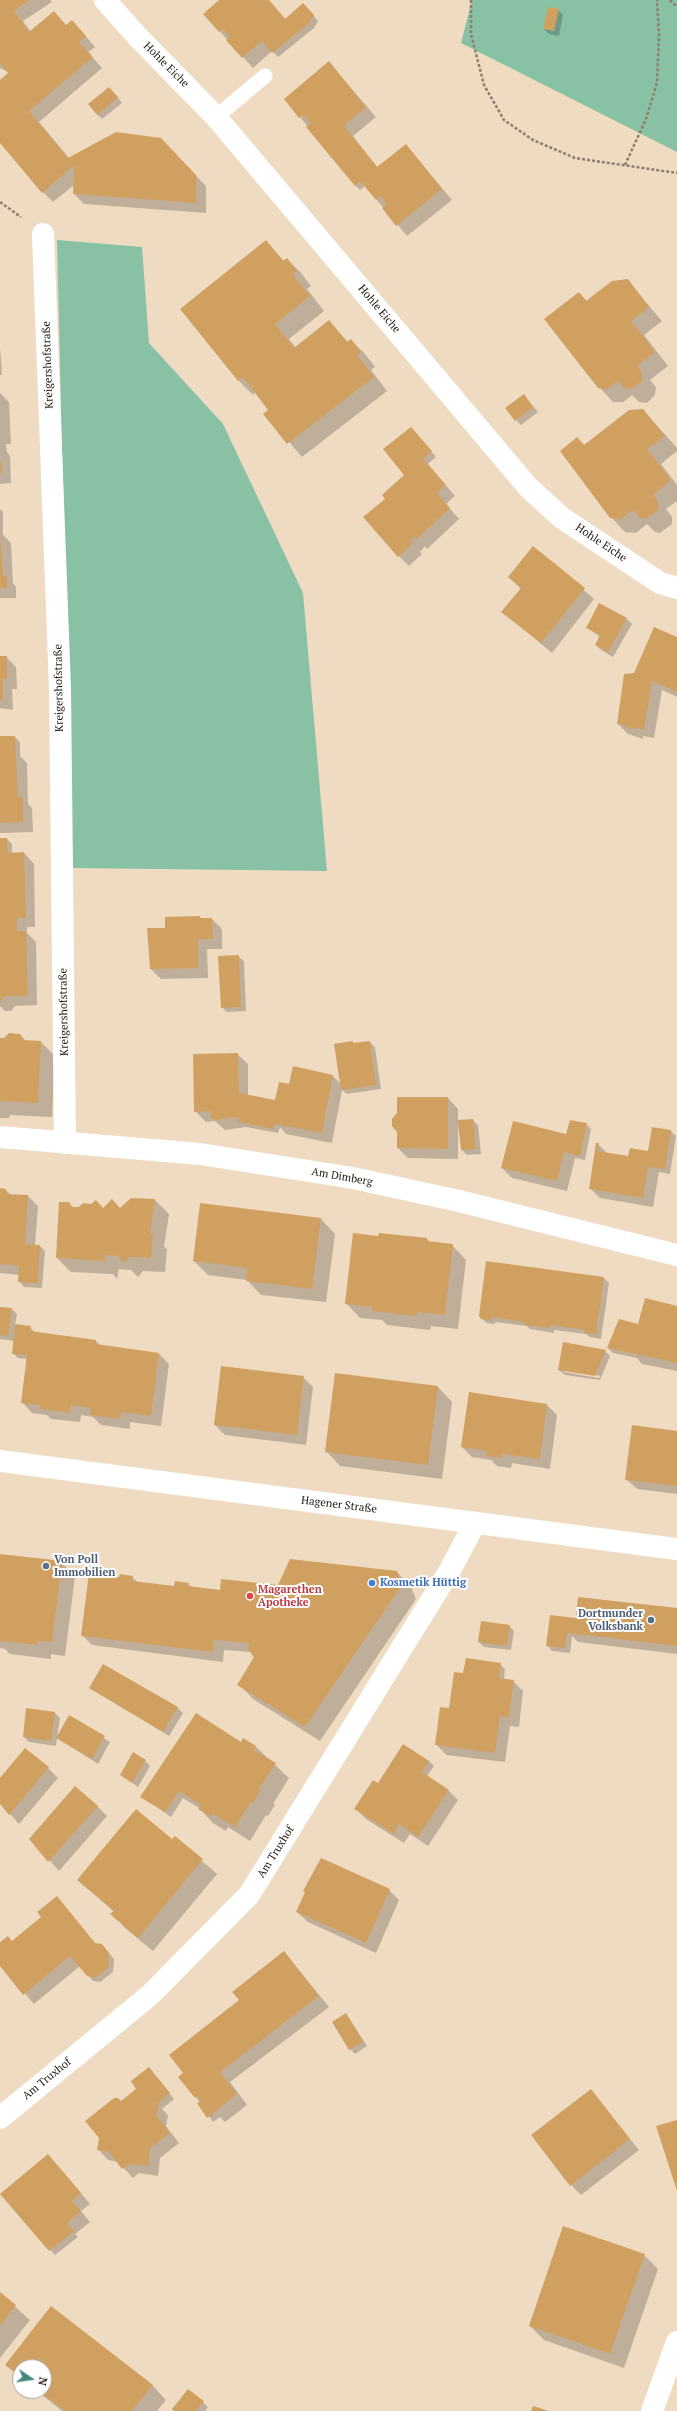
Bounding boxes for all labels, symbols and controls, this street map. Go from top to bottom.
street label: Hohle Eiche [141,40,191,90]
street label: Hohle Eiche [355,282,403,336]
street label: Kreigershofstraße [40,321,56,409]
street label: Hohle Eiche [573,521,629,565]
street label: Kreigershofstraße [52,644,66,732]
street label: Kreigershofstraße [57,968,71,1056]
street label: Am Dimberg [310,1165,374,1189]
street label: Hagener Straße [300,1494,378,1516]
place label: Von Poll Immobilien [54,1553,115,1579]
marker: Von Poll Immobilien [41,1561,51,1571]
place label: Kosmetik Hüttig [380,1576,466,1590]
marker: Kosmetik Hüttig [367,1578,377,1588]
place label: Magarethen Apotheke [258,1583,322,1609]
marker: Magarethen Apotheke [245,1591,255,1601]
place label: Dortmunder Volksbank [578,1607,643,1633]
marker: Dortmunder Volksbank [646,1615,656,1625]
street label: Am Truxhof [255,1824,297,1880]
street label: Am Truxhof [20,2055,74,2103]
north arrow [12,2359,52,2399]
text: N [35,2376,50,2387]

